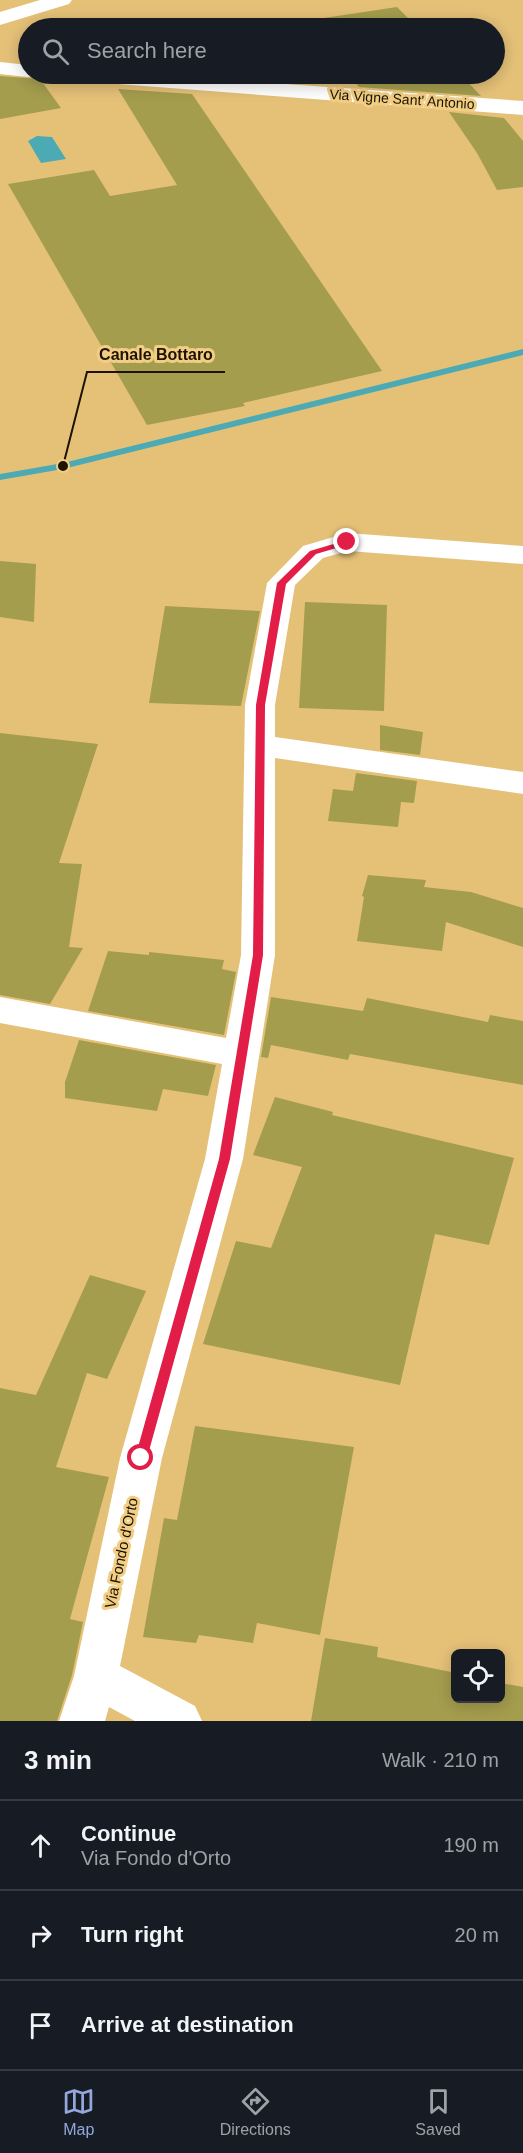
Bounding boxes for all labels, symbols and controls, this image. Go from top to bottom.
search box [18,18,505,84]
icon: search [39,35,72,68]
text: Search here [87,38,207,63]
street label: Via Vigne Sant' Antonio [329,86,475,112]
callout: Canale Bottaro [87,338,225,372]
text: Canale Bottaro [99,346,213,363]
route end [333,528,359,554]
route start [127,1444,153,1470]
street label: Via Fondo d'Orto [101,1496,141,1610]
map controls [451,1649,505,1703]
button: locate [451,1649,505,1703]
text: 3 min [24,1745,92,1775]
text: Walk · 210 m [382,1749,499,1771]
text: Continue [81,1821,176,1846]
icon: ahead [24,1829,57,1862]
text: 190 m [443,1834,499,1856]
text: Via Fondo d'Orto [81,1847,231,1869]
icon: right [24,1919,57,1952]
text: Turn right [81,1922,183,1947]
text: 20 m [455,1924,499,1946]
icon: arrive [24,2009,57,2042]
text: Arrive at destination [81,2012,294,2037]
tab: Map [62,2085,95,2139]
tab: Directions [220,2085,291,2139]
tab: Saved [415,2085,461,2139]

